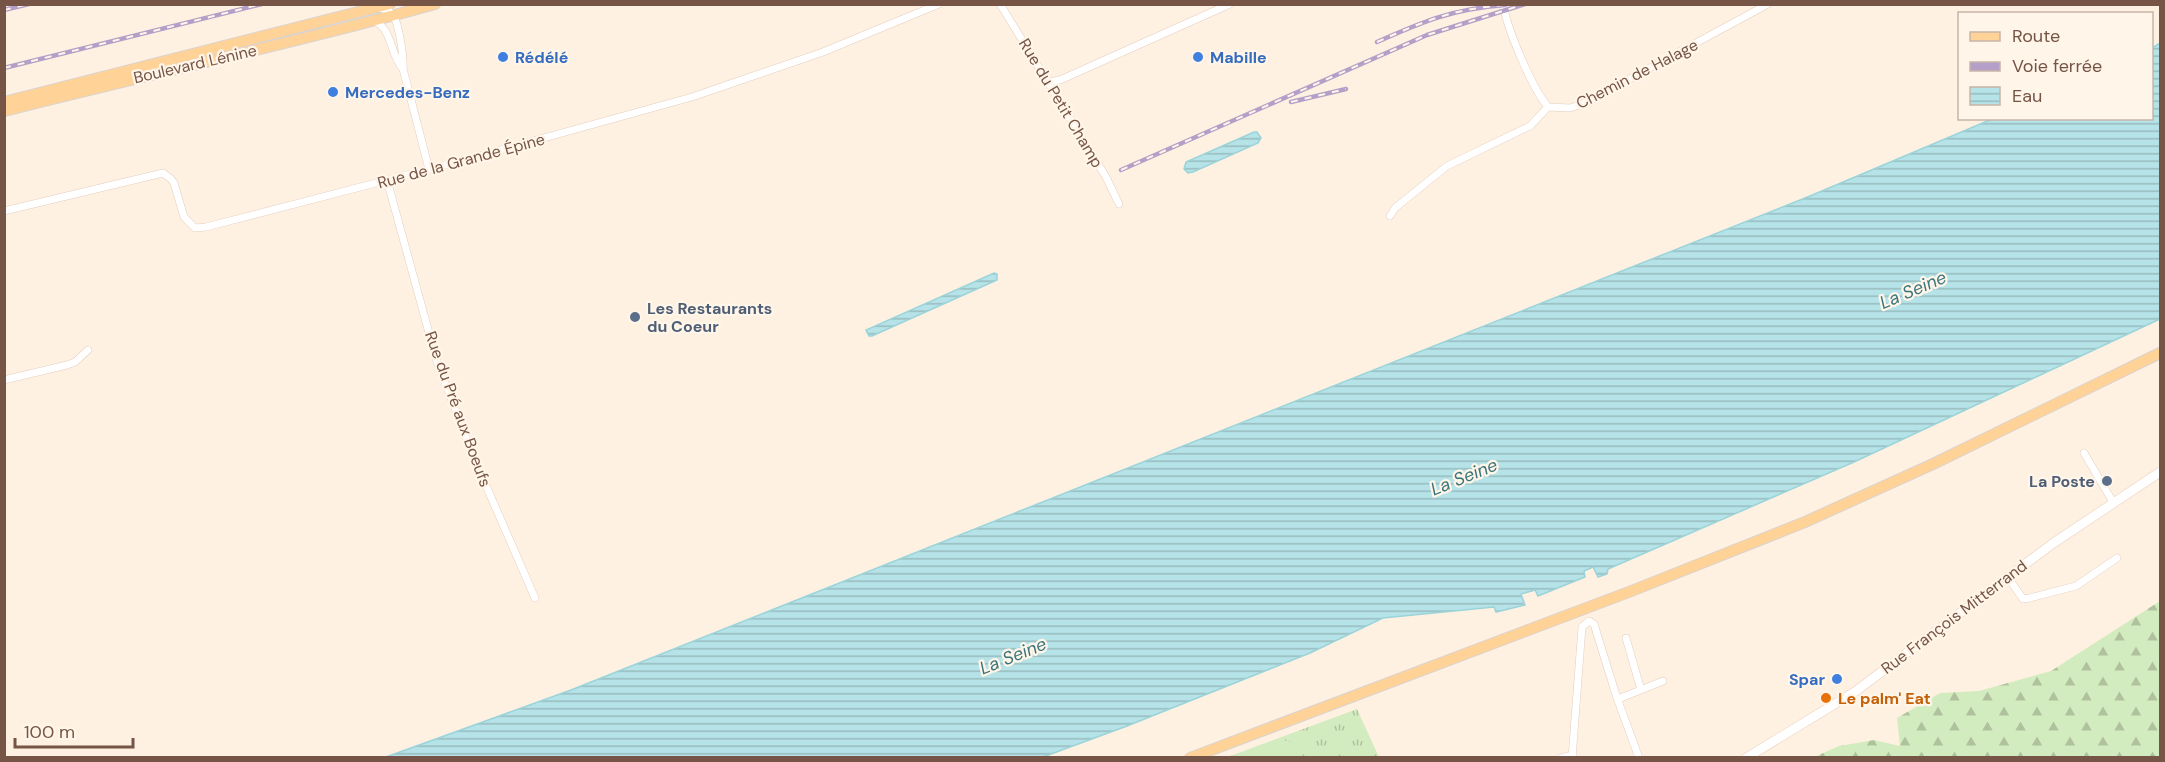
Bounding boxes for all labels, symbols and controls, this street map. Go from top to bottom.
legend [1958,12,2153,120]
text: Route [2012,24,2060,48]
street label: Rue du Petit Champ [1014,34,1108,172]
street label: Chemin de Halage [1572,34,1702,114]
street label: Boulevard Lénine [131,40,259,88]
place label: Rédélé [515,47,568,68]
place label: Mabille [1210,47,1267,68]
marker: Rédélé [496,50,510,64]
marker: Mabille [1191,50,1205,64]
text: Voie ferrée [2012,54,2102,78]
place label: Mercedes-Benz [345,82,470,103]
text: Eau [2012,84,2042,108]
marker: Mercedes-Benz [326,85,340,99]
street label: Rue de la Grande Épine [375,129,547,193]
water label: La Seine [1876,265,1950,315]
place label: Les Restaurants du Coeur [647,298,772,337]
marker: Les Restaurants du Coeur [628,310,642,324]
street label: Rue du Pré aux Boeufs [420,328,496,490]
water label: La Seine [1427,453,1501,501]
place label: La Poste [2029,471,2095,492]
marker: La Poste [2100,474,2114,488]
street label: Rue François Mitterrand [1877,555,2031,679]
water label: La Seine [976,632,1050,680]
place label: Spar [1789,669,1825,690]
marker: Spar [1830,672,1844,686]
place label: Le palm' Eat [1838,688,1931,709]
marker: Le palm' Eat [1819,691,1833,705]
scale bar [15,711,134,749]
text: 100 m [24,720,75,744]

